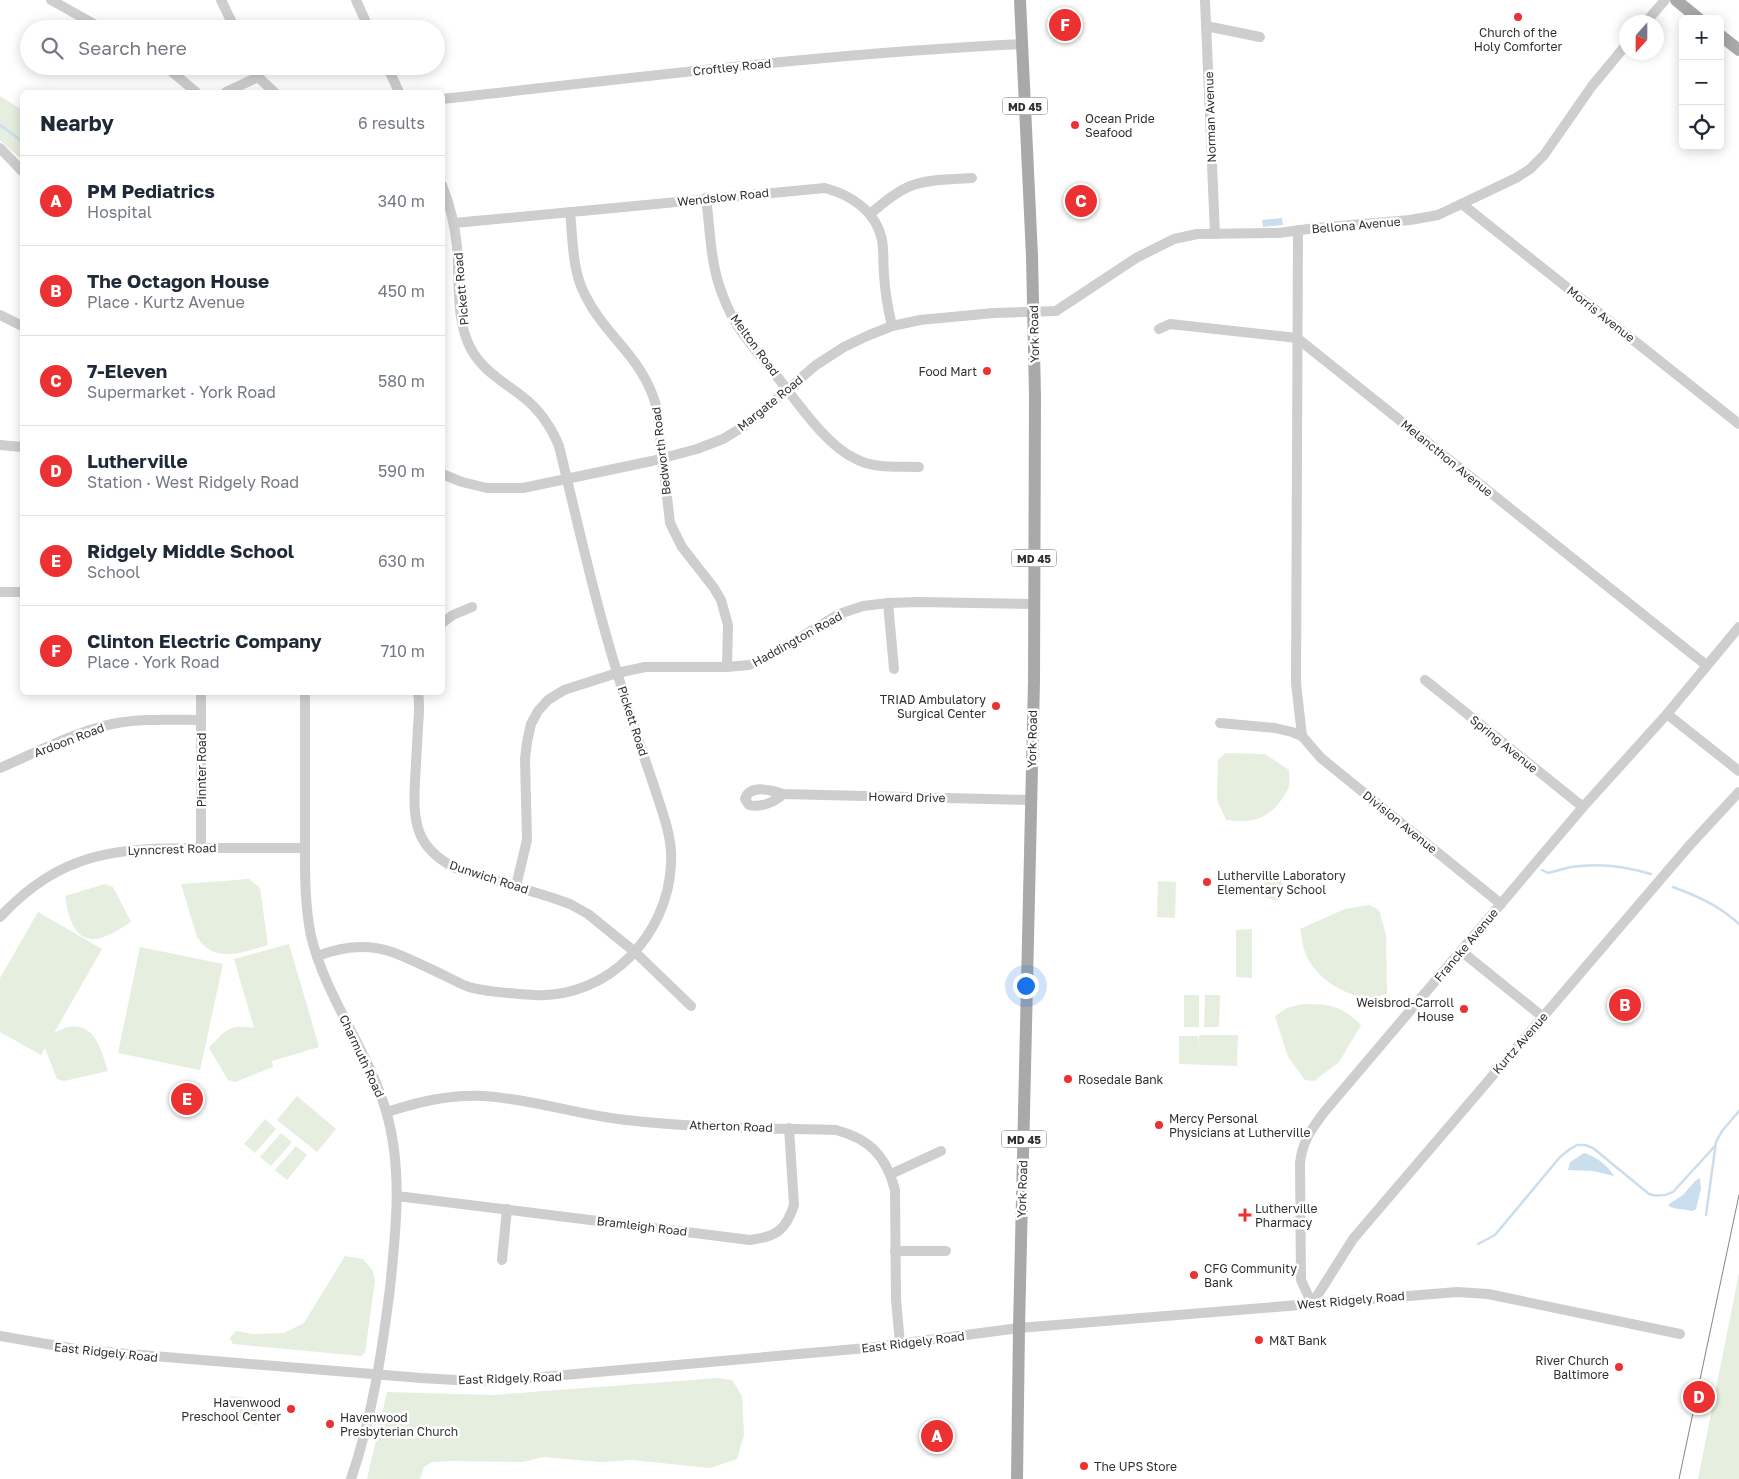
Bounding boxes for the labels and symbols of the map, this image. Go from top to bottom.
pin: F [1049,6,1081,44]
marker: Church of the Holy Comforter [1512,11,1524,23]
north arrow [1619,15,1664,60]
place label: Church of the Holy Comforter [1474,25,1563,54]
street label: Croftley Road [692,55,772,79]
street label: Norman Avenue [1201,71,1219,163]
road number: MD 45 [1002,98,1048,114]
place label: Ocean Pride Seafood [1085,111,1155,140]
marker: Ocean Pride Seafood [1069,119,1081,131]
pin: C [1065,182,1097,220]
street label: Wendslow Road [676,185,770,209]
street label: Bellona Avenue [1311,214,1401,236]
street label: Pickett Road [450,252,472,326]
street label: Morris Avenue [1564,283,1638,345]
street label: York Road [1026,305,1042,363]
street label: Melton Road [728,311,782,379]
place label: Food Mart [918,364,977,379]
marker: Food Mart [981,365,993,377]
street label: Margate Road [734,372,806,434]
street label: Bedworth Road [648,406,674,496]
street label: Melancthon Avenue [1398,416,1496,500]
road number: MD 45 [1012,550,1056,566]
street label: Haddington Road [749,608,845,670]
street label: Pickett Road [615,684,651,758]
place label: TRIAD Ambulatory Surgical Center [880,692,986,721]
marker: TRIAD Ambulatory Surgical Center [990,700,1002,712]
street label: York Road [1024,710,1040,768]
street label: Spring Avenue [1467,712,1541,776]
street label: Ardoon Road [32,720,106,760]
street label: Pinnter Road [194,733,209,807]
street label: Division Avenue [1360,788,1440,857]
street label: Howard Drive [868,789,946,805]
street label: Lynncrest Road [127,840,217,858]
street label: Dunwich Road [448,857,530,897]
place label: Lutherville Laboratory Elementary School [1217,868,1346,897]
marker: Lutherville Laboratory Elementary School [1201,876,1213,888]
street label: Francke Avenue [1431,905,1501,985]
your location [1013,973,1039,999]
pin: B [1609,986,1641,1024]
place label: Weisbrod-Carroll House [1356,995,1454,1024]
marker: Weisbrod-Carroll House [1458,1003,1470,1015]
street label: Kurtz Avenue [1489,1009,1551,1077]
street label: Charmuth Road [336,1012,388,1100]
place label: Rosedale Bank [1078,1072,1164,1087]
marker: Rosedale Bank [1062,1073,1074,1085]
pin: E [171,1080,203,1118]
place label: Mercy Personal Physicians at Lutherville [1169,1111,1311,1140]
street label: Atherton Road [689,1117,773,1135]
marker: Mercy Personal Physicians at Lutherville [1153,1119,1165,1131]
road number: MD 45 [1002,1130,1046,1148]
street label: York Road [1013,1160,1031,1218]
place label: Lutherville Pharmacy [1255,1201,1318,1230]
marker: Lutherville Pharmacy [1239,1209,1251,1221]
street label: Bramleigh Road [596,1213,688,1239]
place label: CFG Community Bank [1204,1261,1297,1290]
marker: CFG Community Bank [1188,1269,1200,1281]
street label: West Ridgely Road [1297,1288,1405,1312]
street label: East Ridgely Road [860,1328,966,1356]
place label: M&T Bank [1269,1333,1327,1348]
marker: M&T Bank [1253,1334,1265,1346]
street label: East Ridgely Road [54,1339,158,1365]
place label: River Church Baltimore [1535,1353,1609,1382]
marker: River Church Baltimore [1613,1361,1625,1373]
street label: East Ridgely Road [458,1369,562,1387]
pin: D [1683,1378,1715,1416]
place label: Havenwood Preschool Center [181,1395,281,1424]
marker: Havenwood Preschool Center [285,1403,297,1415]
place label: Havenwood Presbyterian Church [340,1410,458,1439]
pin: A [921,1417,953,1455]
marker: Havenwood Presbyterian Church [324,1418,336,1430]
place label: The UPS Store [1094,1459,1177,1474]
marker: The UPS Store [1078,1460,1090,1472]

